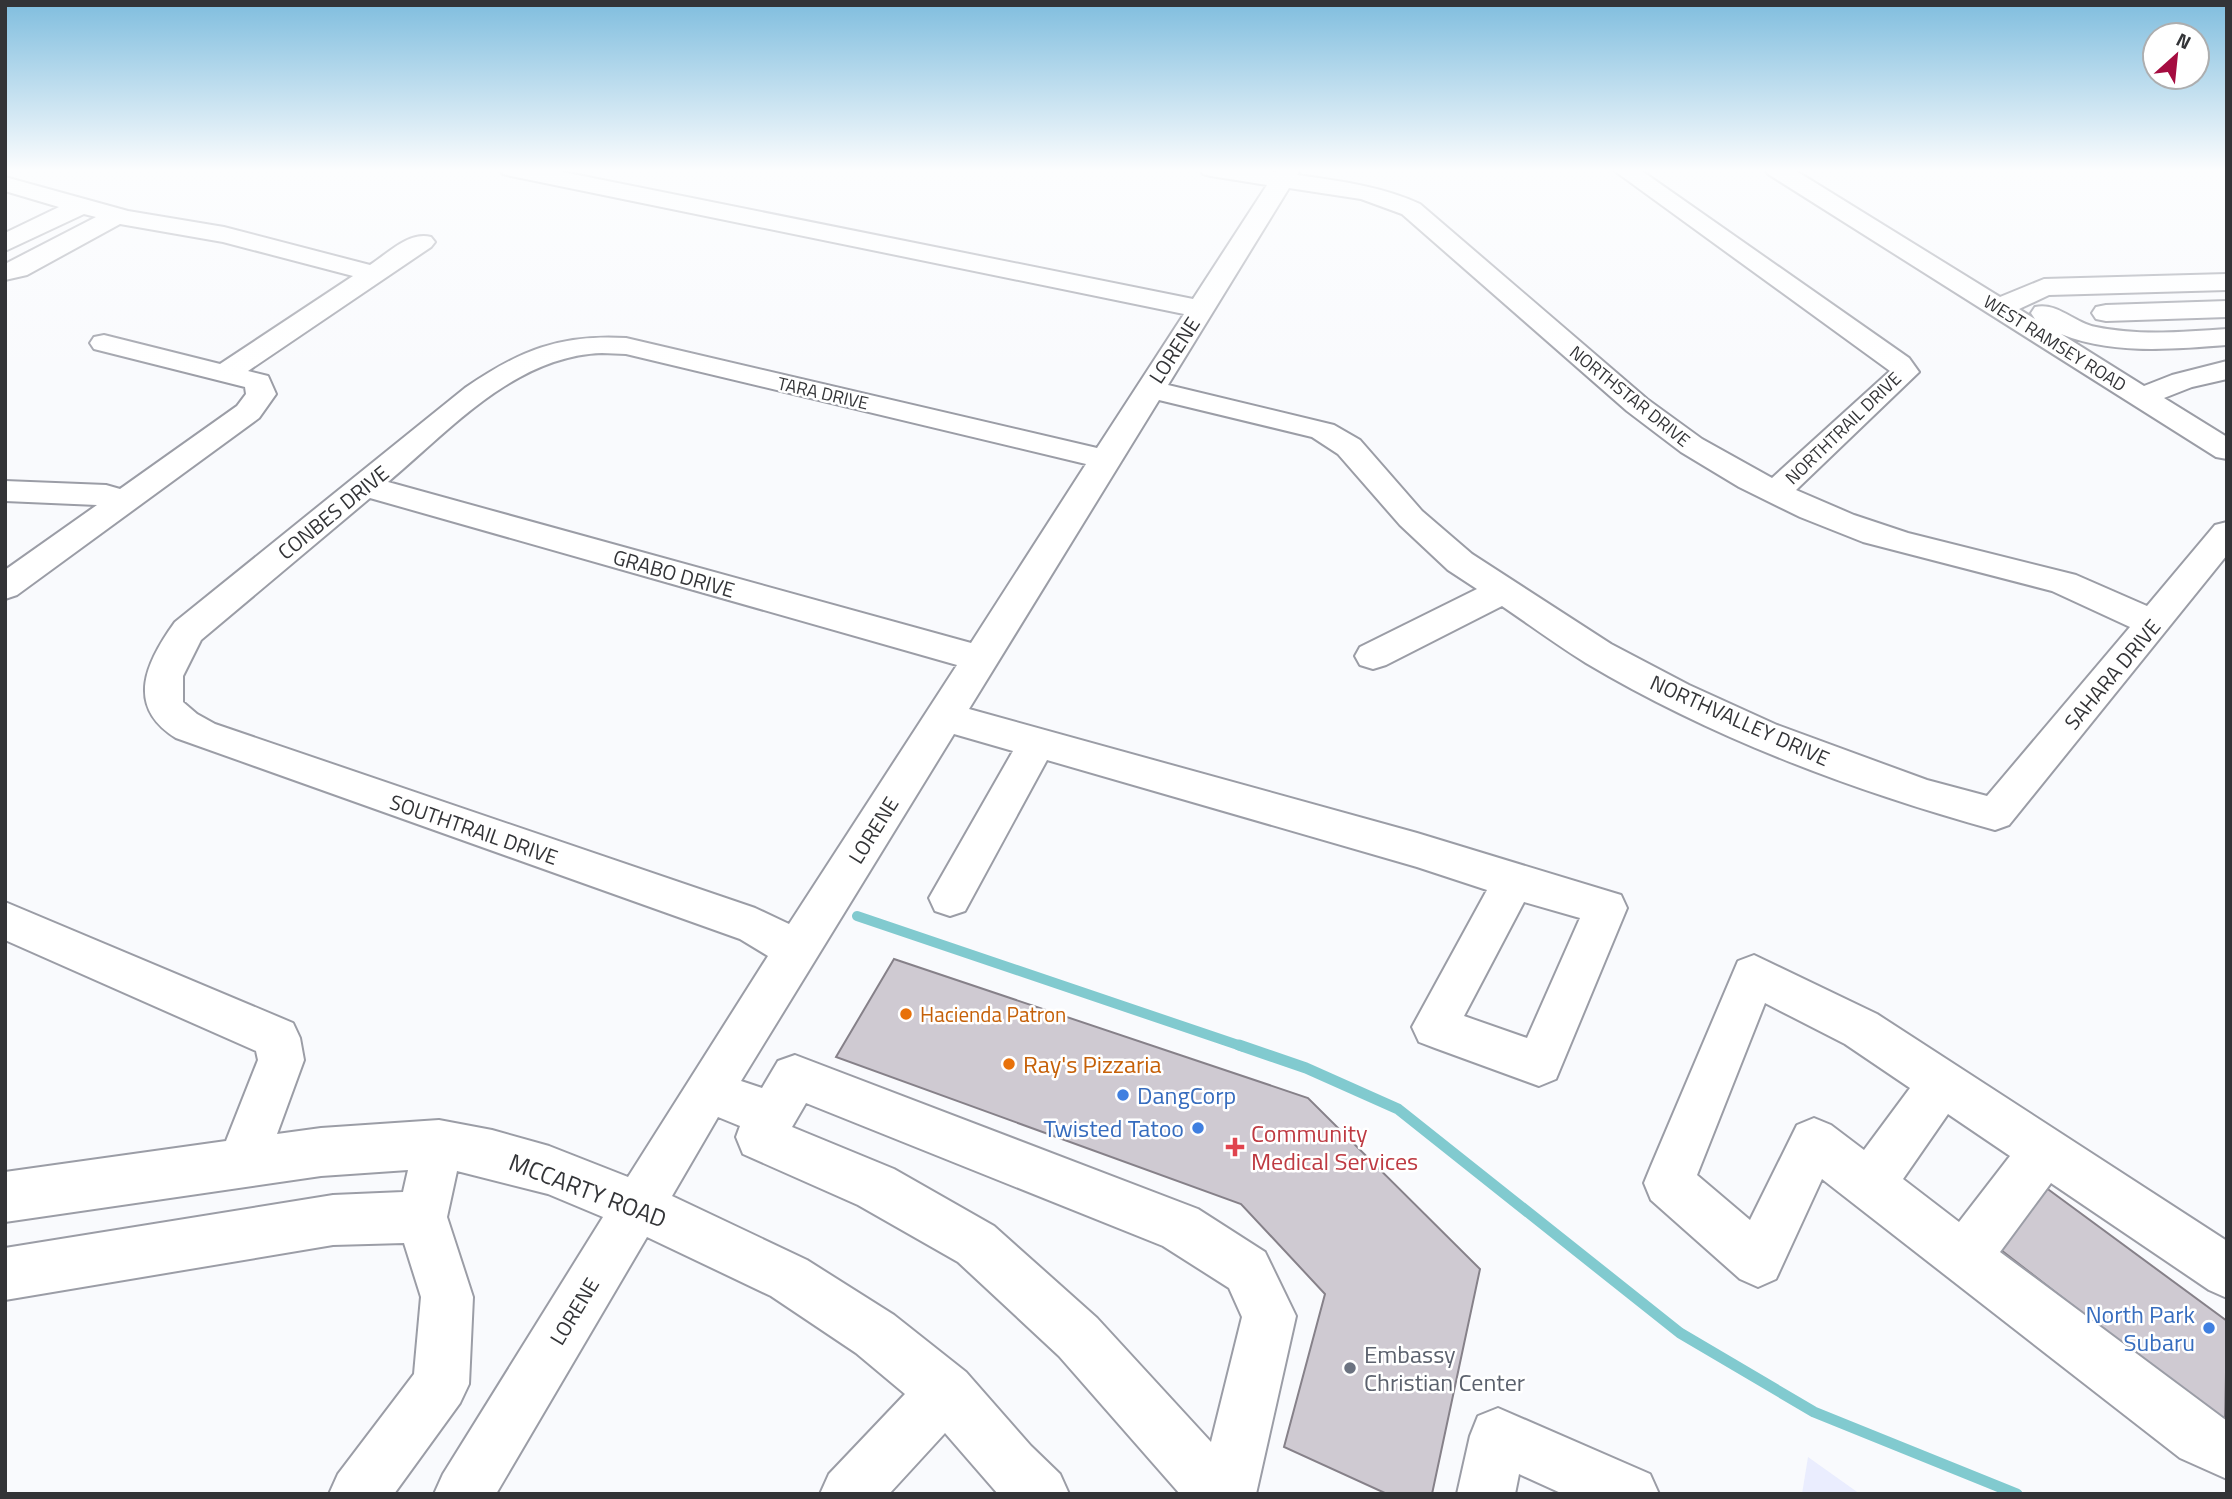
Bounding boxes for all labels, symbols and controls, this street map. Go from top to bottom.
north arrow [2141,21,2211,91]
text: N [2171,24,2196,56]
street label: WEST RAMSEY ROAD [1978,288,2132,398]
street label: LORENE [1140,310,1208,390]
street label: NORTHSTAR DRIVE [1564,339,1696,453]
street label: NORTHTRAIL DRIVE [1779,365,1907,491]
street label: TARA DRIVE [775,369,871,417]
street label: CONBES DRIVE [270,457,396,567]
street label: GRABO DRIVE [609,540,739,606]
street label: SAHARA DRIVE [2056,612,2168,736]
street label: NORTHVALLEY DRIVE [1645,666,1835,774]
street label: SOUTHTRAIL DRIVE [386,785,562,873]
street label: LORENE [840,790,906,870]
place label: Hacienda Patron [920,998,1066,1030]
marker: Hacienda Patron [898,1006,914,1022]
place label: Ray's Pizzaria [1023,1046,1162,1082]
marker: Ray's Pizzaria [1001,1056,1017,1072]
place label: DangCorp [1137,1077,1236,1113]
marker: DangCorp [1115,1087,1131,1103]
place label: Twisted Tatoo [1044,1110,1184,1146]
place label: Community Medical Services [1251,1115,1418,1179]
marker: Twisted Tatoo [1190,1120,1206,1136]
marker: Community Medical Services [1225,1137,1245,1157]
street label: MCCARTY ROAD [504,1143,672,1237]
street label: LORENE [541,1271,607,1351]
place label: North Park Subaru [2085,1296,2196,1360]
marker: North Park Subaru [2201,1320,2217,1336]
place label: Embassy Christian Center [1364,1336,1525,1400]
marker: Embassy Christian Center [1342,1360,1358,1376]

